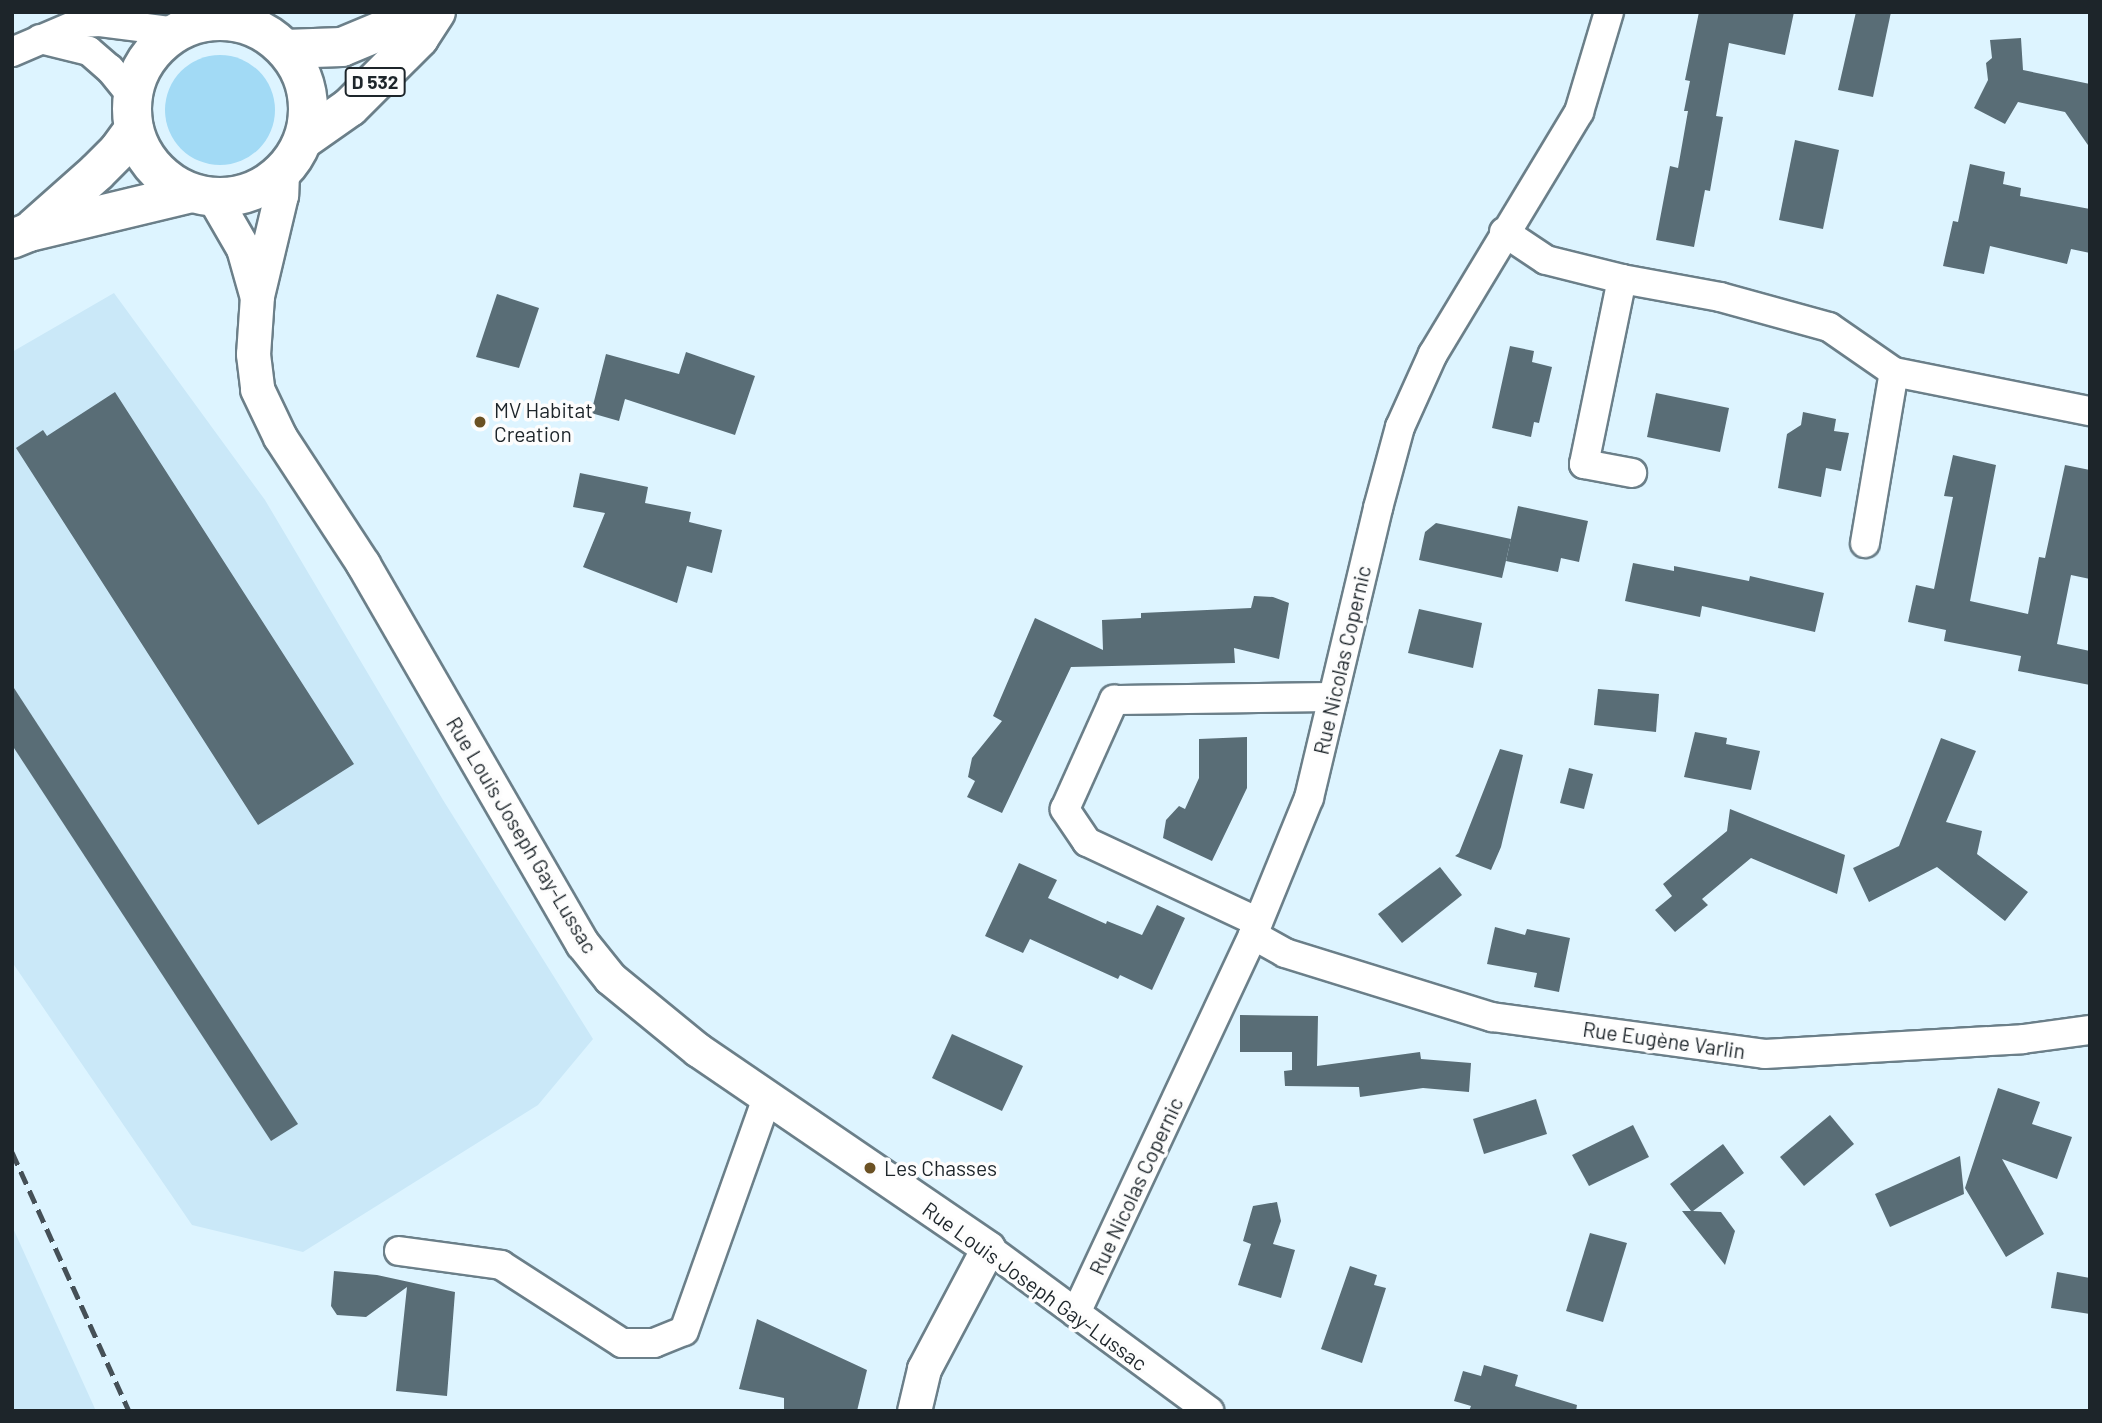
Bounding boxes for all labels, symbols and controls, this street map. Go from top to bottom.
road number: D 532 [344,66,406,97]
place label: MV Habitat Creation [494,397,593,447]
marker: MV Habitat Creation [472,414,488,430]
street label: Rue Nicolas Copernic [1308,563,1376,757]
street label: Rue Louis Joseph Gay-Lussac [441,712,603,958]
street label: Rue Eugène Varlin [1581,1016,1747,1064]
street label: Rue Nicolas Copernic [1084,1093,1188,1279]
place label: Les Chasses [884,1155,997,1181]
marker: Les Chasses [862,1160,878,1176]
street label: Rue Louis Joseph Gay-Lussac [918,1196,1152,1376]

